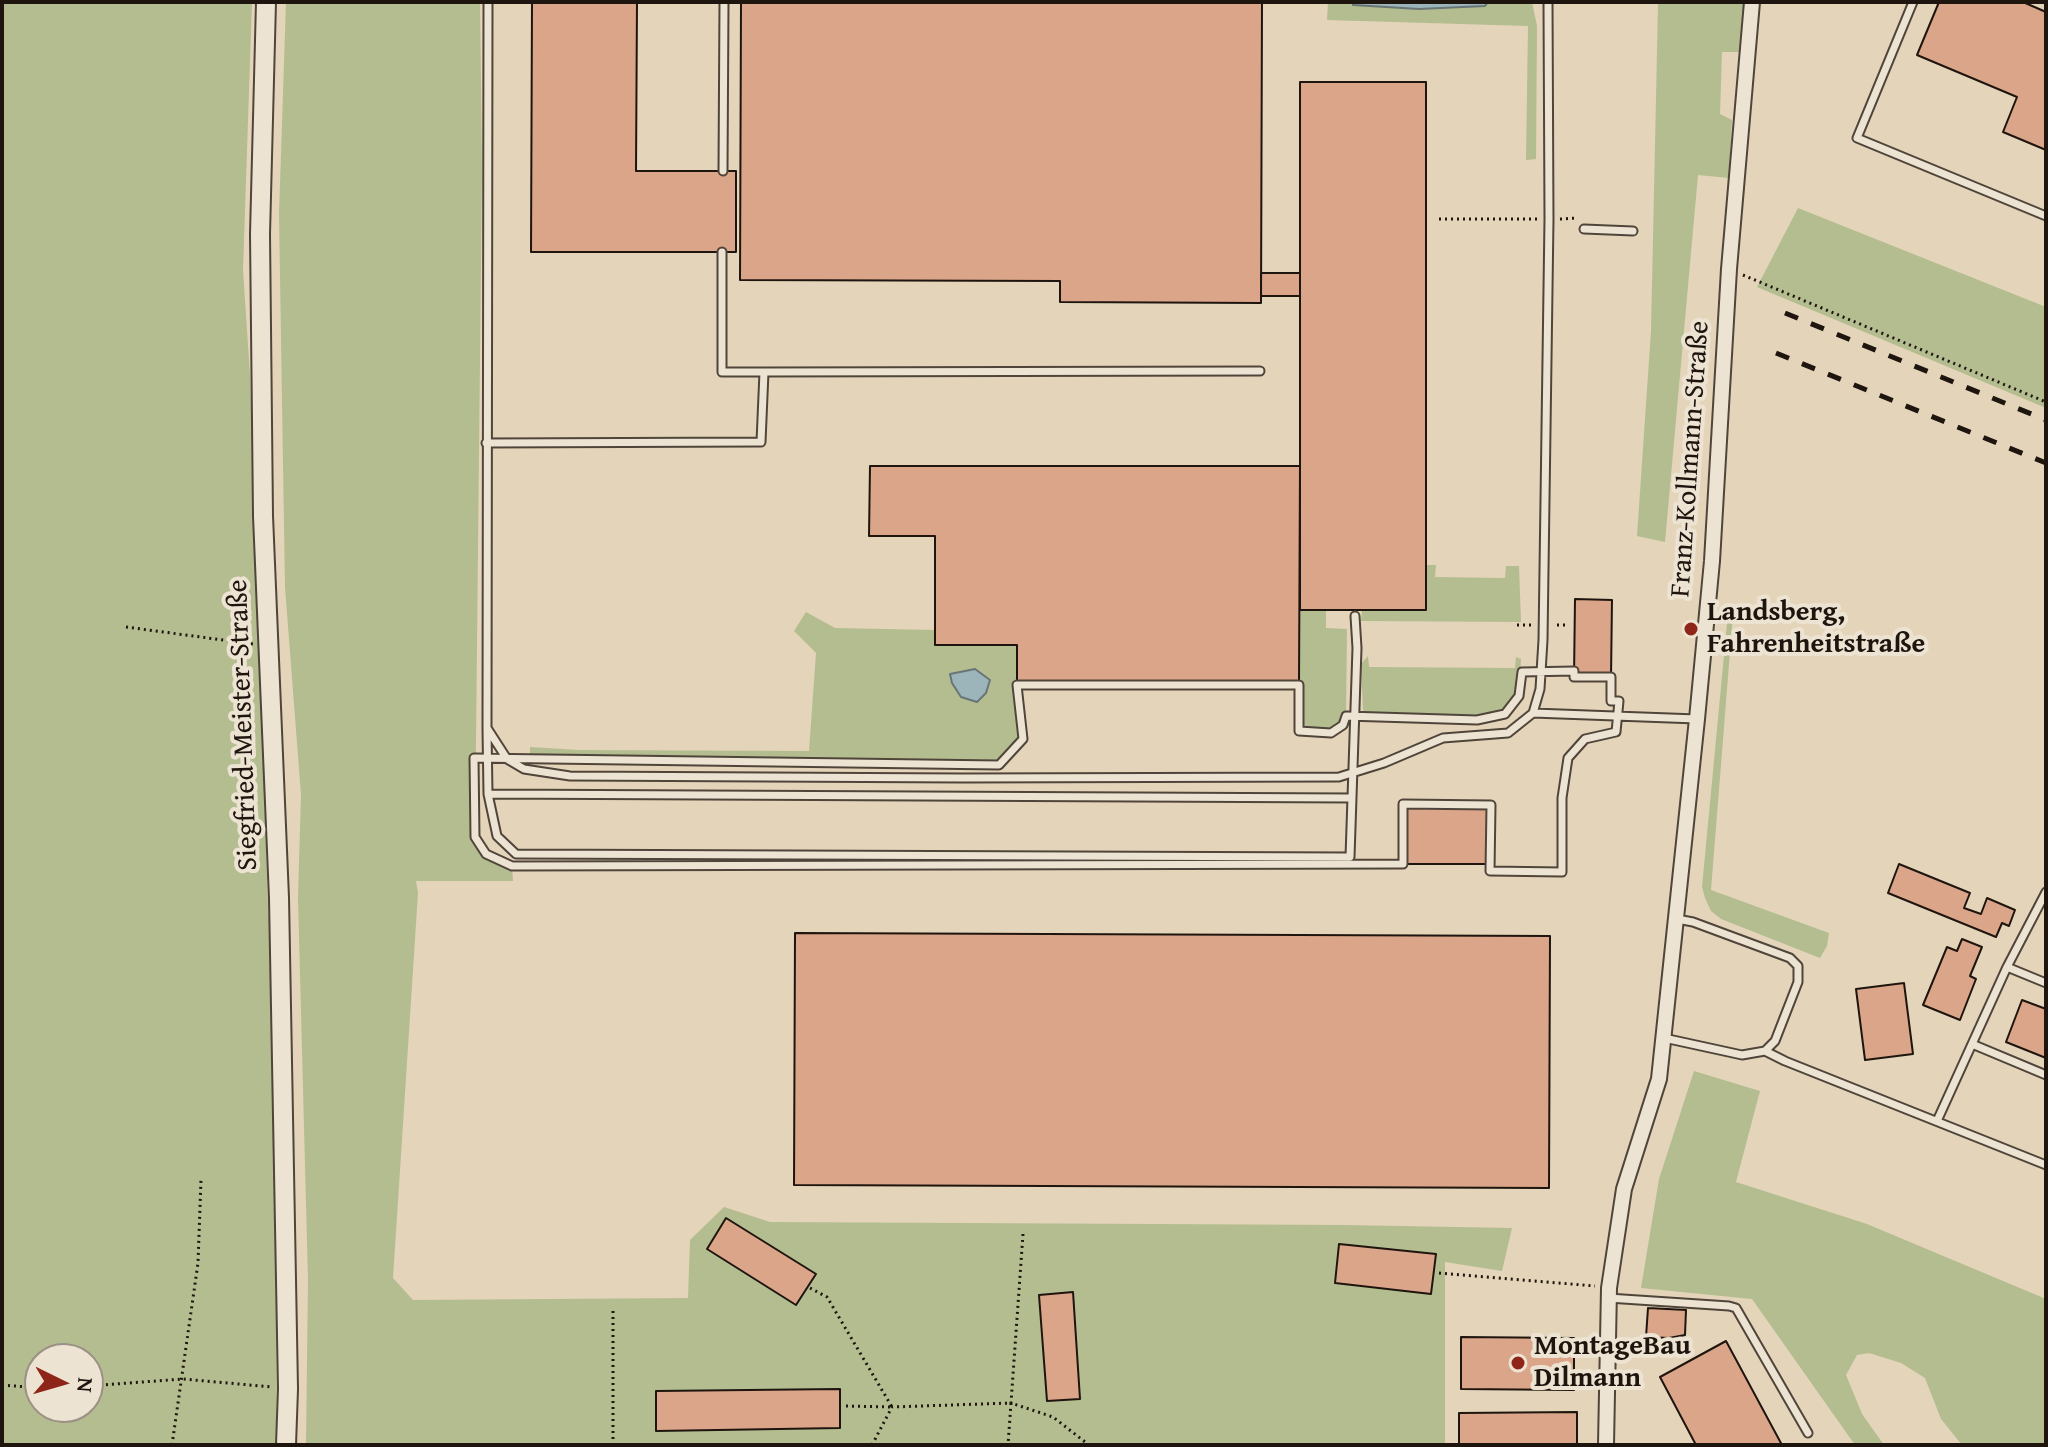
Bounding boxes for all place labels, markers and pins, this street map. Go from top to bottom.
place label: Landsberg, Fahrenheitstraße [1707,596,1925,662]
marker: Landsberg, Fahrenheitstraße [1682,620,1700,638]
place label: MontageBau Dilmann [1534,1330,1691,1396]
marker: MontageBau Dilmann [1509,1354,1527,1372]

